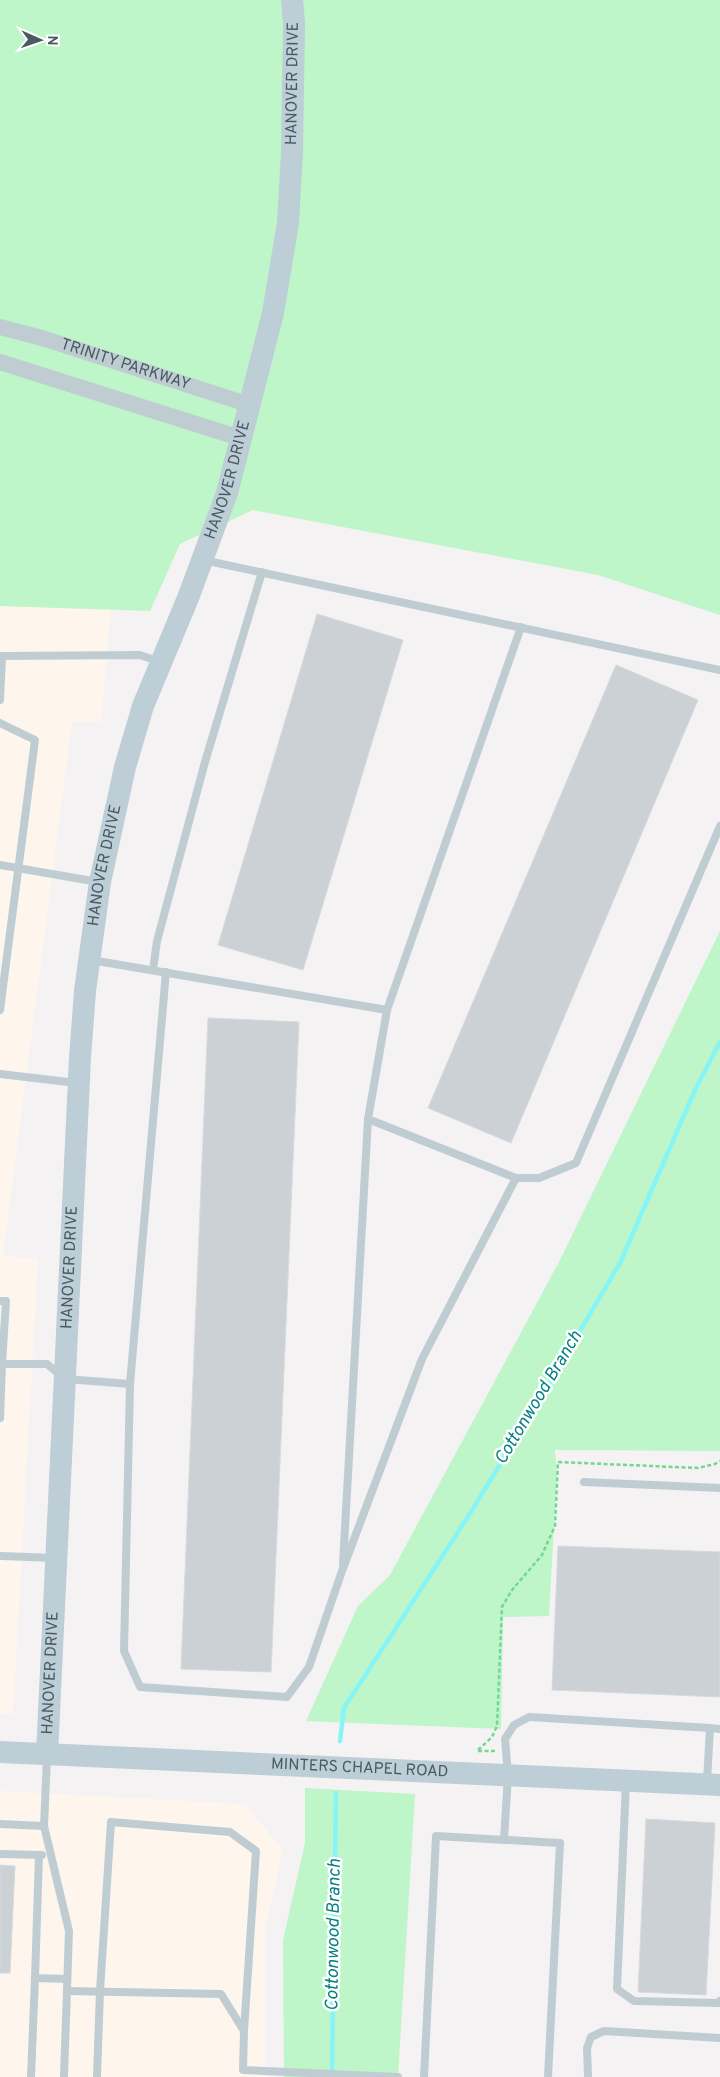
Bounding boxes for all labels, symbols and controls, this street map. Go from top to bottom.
north arrow [15,15,65,65]
street label: HANOVER DRIVE [282,22,304,145]
text: N [43,35,60,46]
street label: TRINITY PARKWAY [58,335,193,395]
street label: HANOVER DRIVE [201,418,255,542]
street label: HANOVER DRIVE [84,803,126,928]
street label: HANOVER DRIVE [57,1205,83,1330]
water label: Cottonwood Branch [490,1327,588,1469]
street label: HANOVER DRIVE [38,1611,64,1735]
street label: MINTERS CHAPEL ROAD [270,1754,449,1783]
water label: Cottonwood Branch [321,1859,347,2011]

